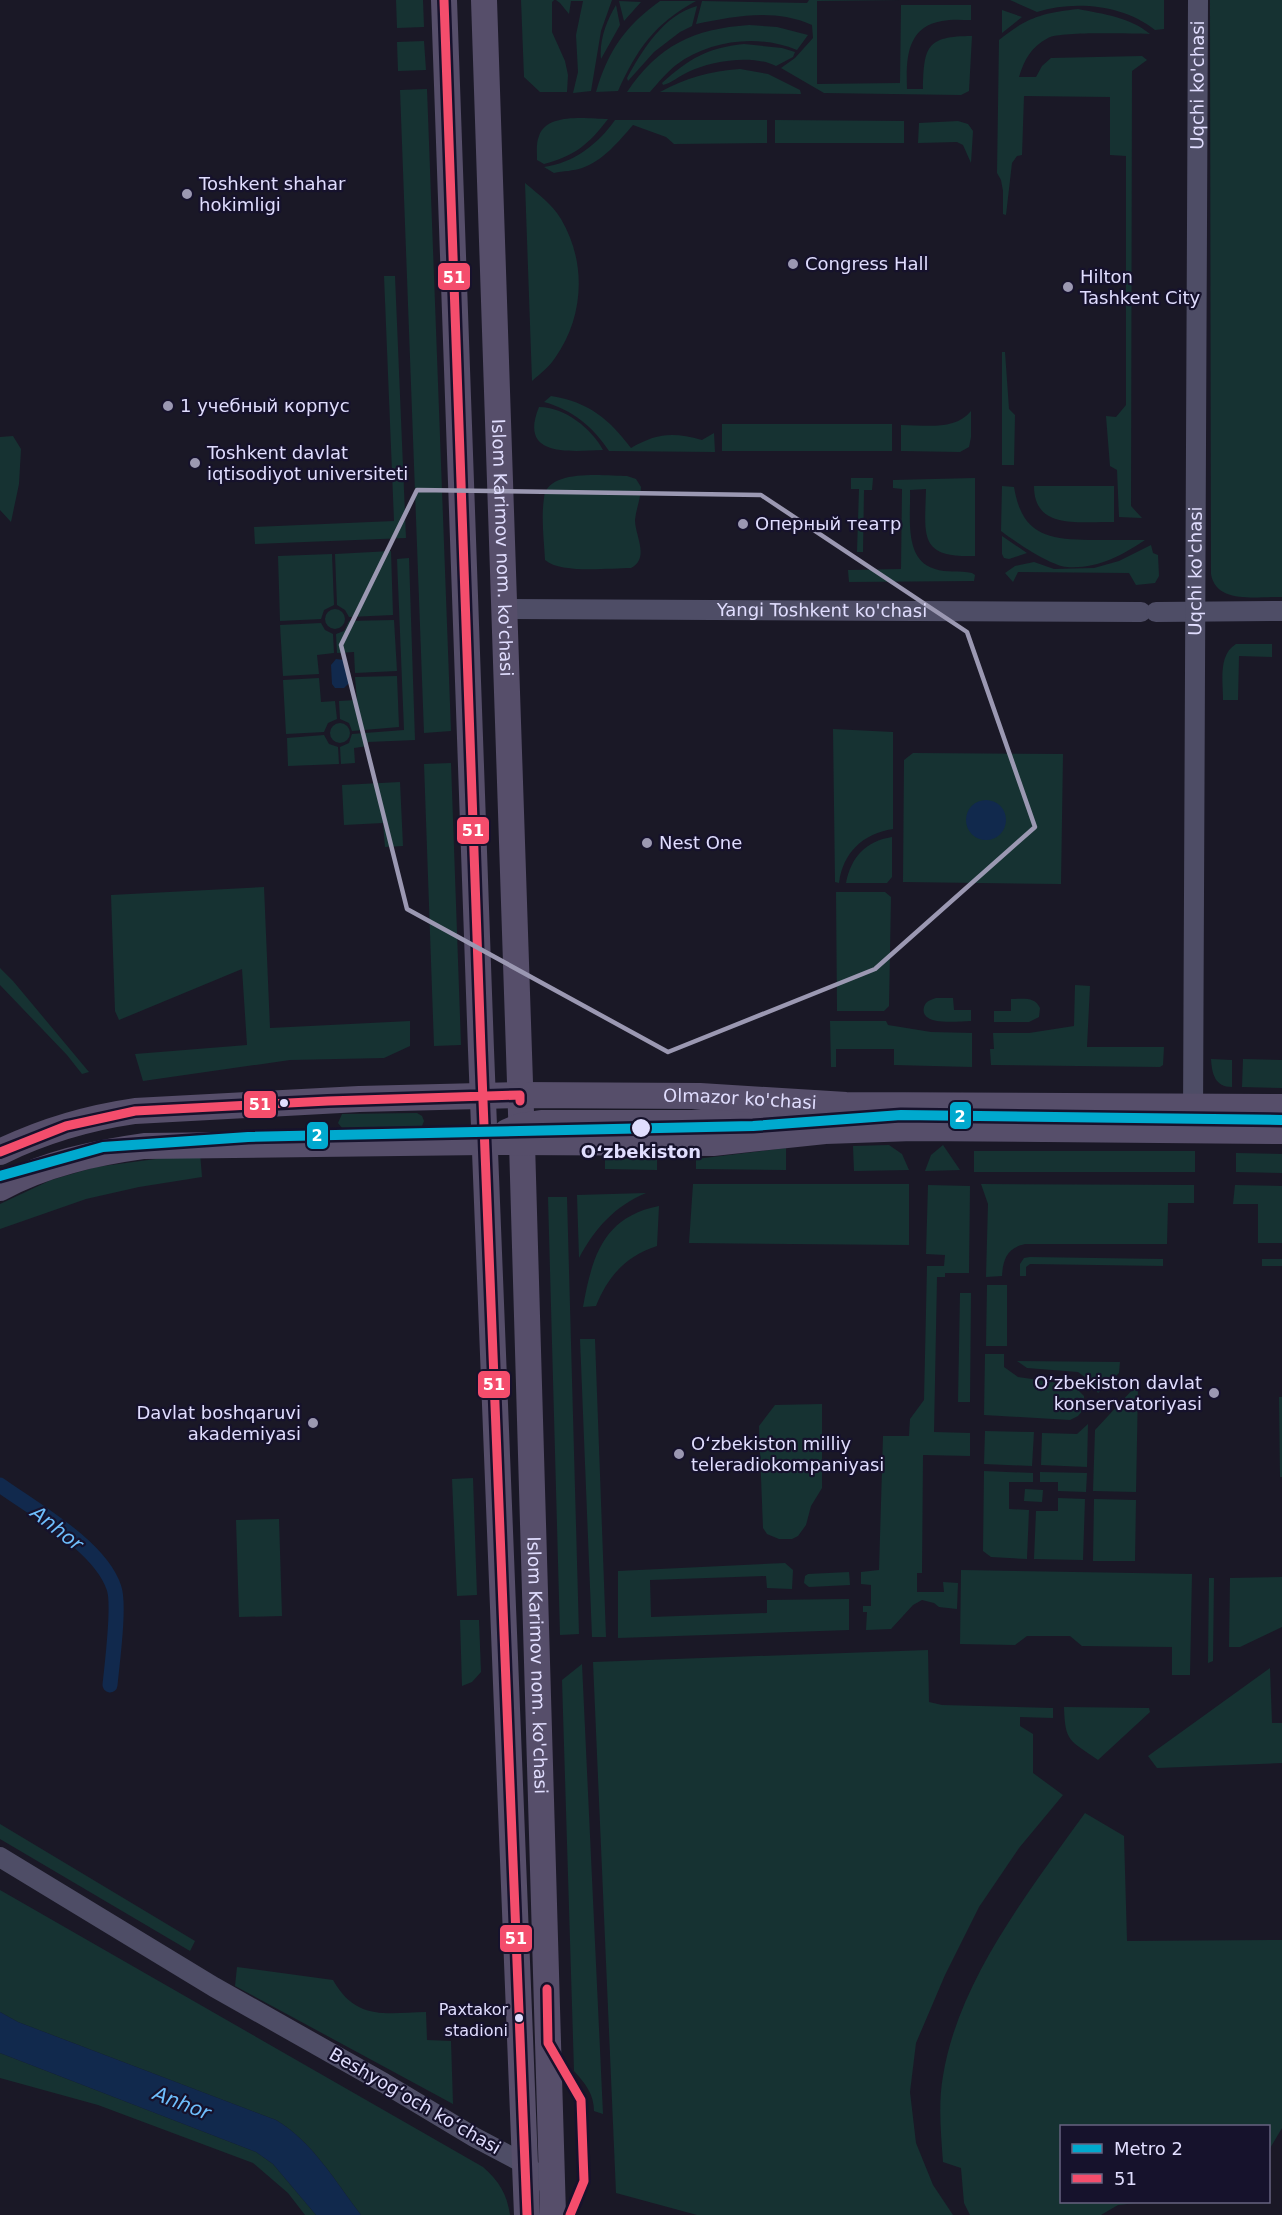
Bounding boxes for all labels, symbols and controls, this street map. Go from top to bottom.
street label: Uqchi ko'chasi [1186,20,1208,150]
place label: Toshkent shahar hokimligi [198,173,346,215]
marker: Toshkent shahar hokimligi [180,187,194,201]
place label: Congress Hall [805,253,929,274]
marker: Congress Hall [786,257,800,271]
line badge: 51 [437,262,471,291]
place label: Hilton Tashkent City [1079,266,1201,308]
text: 51 [443,268,465,287]
marker: Hilton Tashkent City [1061,280,1075,294]
place label: 1 учебный корпус [180,395,350,416]
marker: 1 учебный корпус [161,399,175,413]
street label: Islom Karimov nom. ko'chasi [488,418,517,677]
place label: Toshkent davlat iqtisodiyot universiteti [206,442,408,484]
marker: Toshkent davlat iqtisodiyot universiteti [188,456,202,470]
street label: Uqchi ko'chasi [1184,506,1206,636]
place label: Оперный театр [755,513,901,534]
marker: Оперный театр [736,517,750,531]
street label: Yangi Toshkent ko'chasi [716,599,927,621]
line badge: 51 [456,816,490,845]
text: 51 [462,821,484,840]
place label: Nest One [659,832,742,853]
marker: Nest One [640,836,654,850]
street label: Olmazor ko'chasi [663,1085,817,1113]
line badge: 51 [243,1090,277,1119]
text: 51 [249,1095,271,1114]
unlabelled marker [278,1097,290,1109]
line badge: 2 [949,1101,972,1130]
text: 2 [954,1107,966,1126]
marker: Oʻzbekiston [630,1117,652,1139]
line badge: 2 [306,1121,329,1150]
text: 2 [311,1126,323,1145]
place label: Oʻzbekiston [581,1141,701,1162]
line badge: 51 [477,1370,511,1399]
place label: O’zbekiston davlat konservatoriyasi [1034,1372,1202,1414]
text: 51 [483,1375,505,1394]
marker: O’zbekiston davlat konservatoriyasi [1207,1386,1221,1400]
place label: Davlat boshqaruvi akademiyasi [137,1402,301,1444]
marker: Davlat boshqaruvi akademiyasi [306,1416,320,1430]
place label: Oʻzbekiston milliy teleradiokompaniyasi [691,1433,884,1475]
marker: Oʻzbekiston milliy teleradiokompaniyasi [672,1447,686,1461]
water label: Anhor [25,1499,89,1557]
street label: Islom Karimov nom. ko'chasi [523,1536,552,1794]
line badge: 51 [499,1924,533,1953]
text: 51 [505,1929,527,1948]
place label: Paxtakor stadioni [439,2000,508,2040]
marker: Paxtakor stadioni [513,2012,525,2024]
street label: Beshyogʻoch koʻchasi [326,2043,505,2158]
water label: Anhor [148,2080,216,2125]
legend [1060,2125,1270,2203]
text: Metro 2 [1114,2138,1183,2159]
text: 51 [1114,2168,1137,2189]

